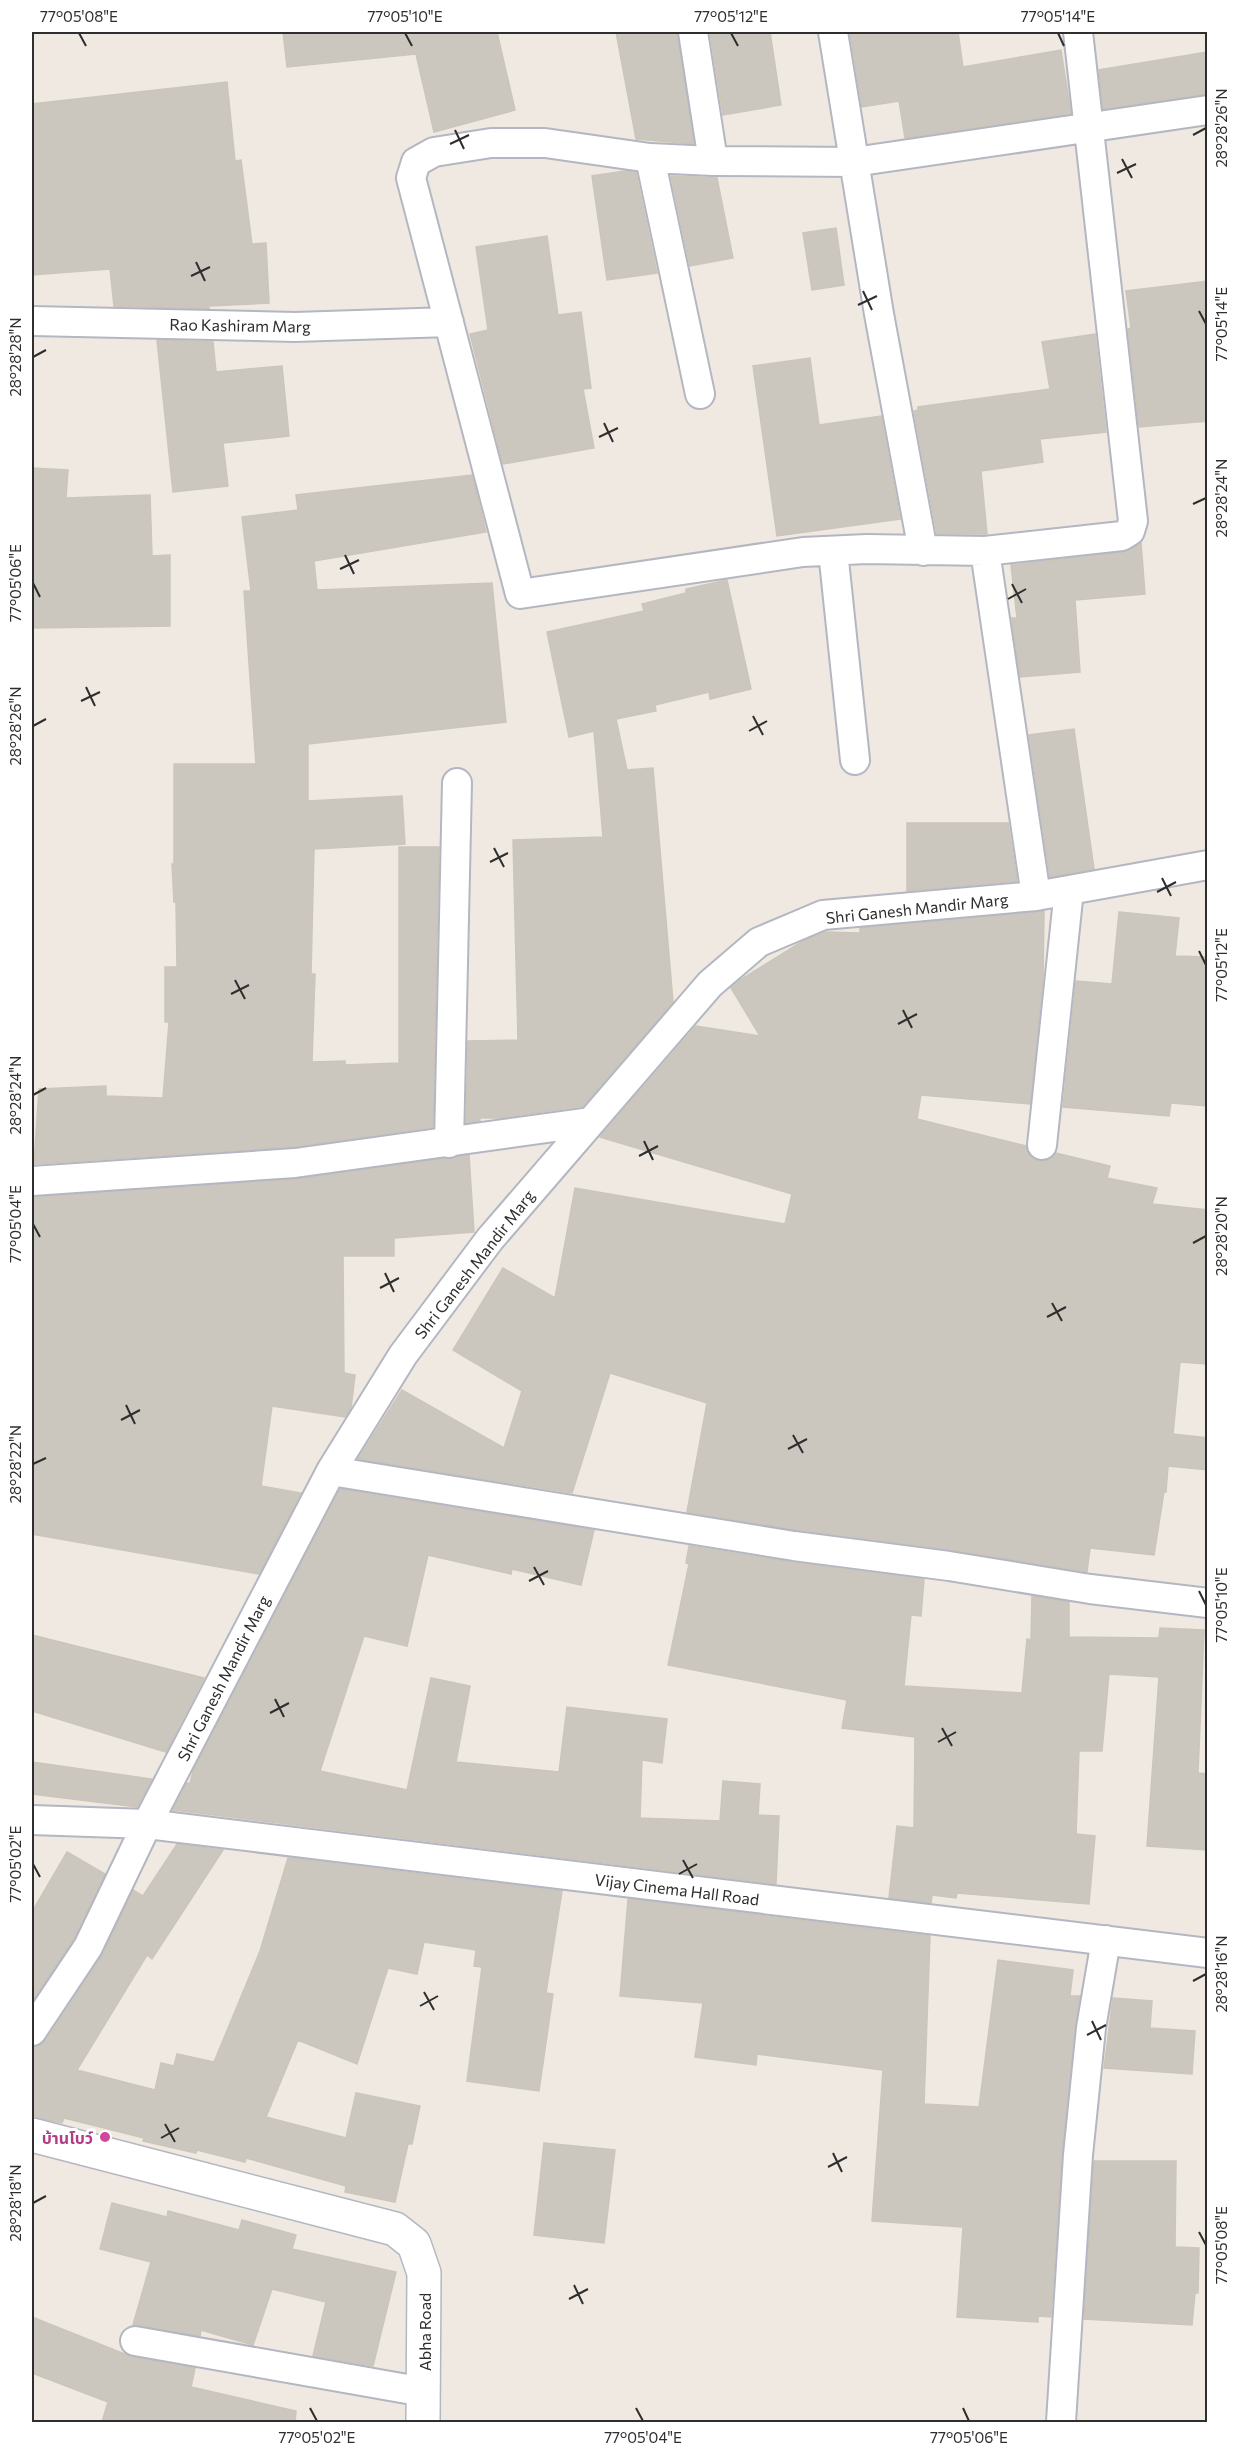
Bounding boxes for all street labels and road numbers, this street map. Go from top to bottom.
street label: Rao Kashiram Marg [169,314,311,336]
street label: Shri Ganesh Mandir Marg [825,889,1010,927]
street label: Shri Ganesh Mandir Marg [410,1186,538,1342]
street label: Shri Ganesh Mandir Marg [173,1592,273,1764]
street label: Vijay Cinema Hall Road [594,1869,760,1909]
street label: Abha Road [415,2293,434,2371]

